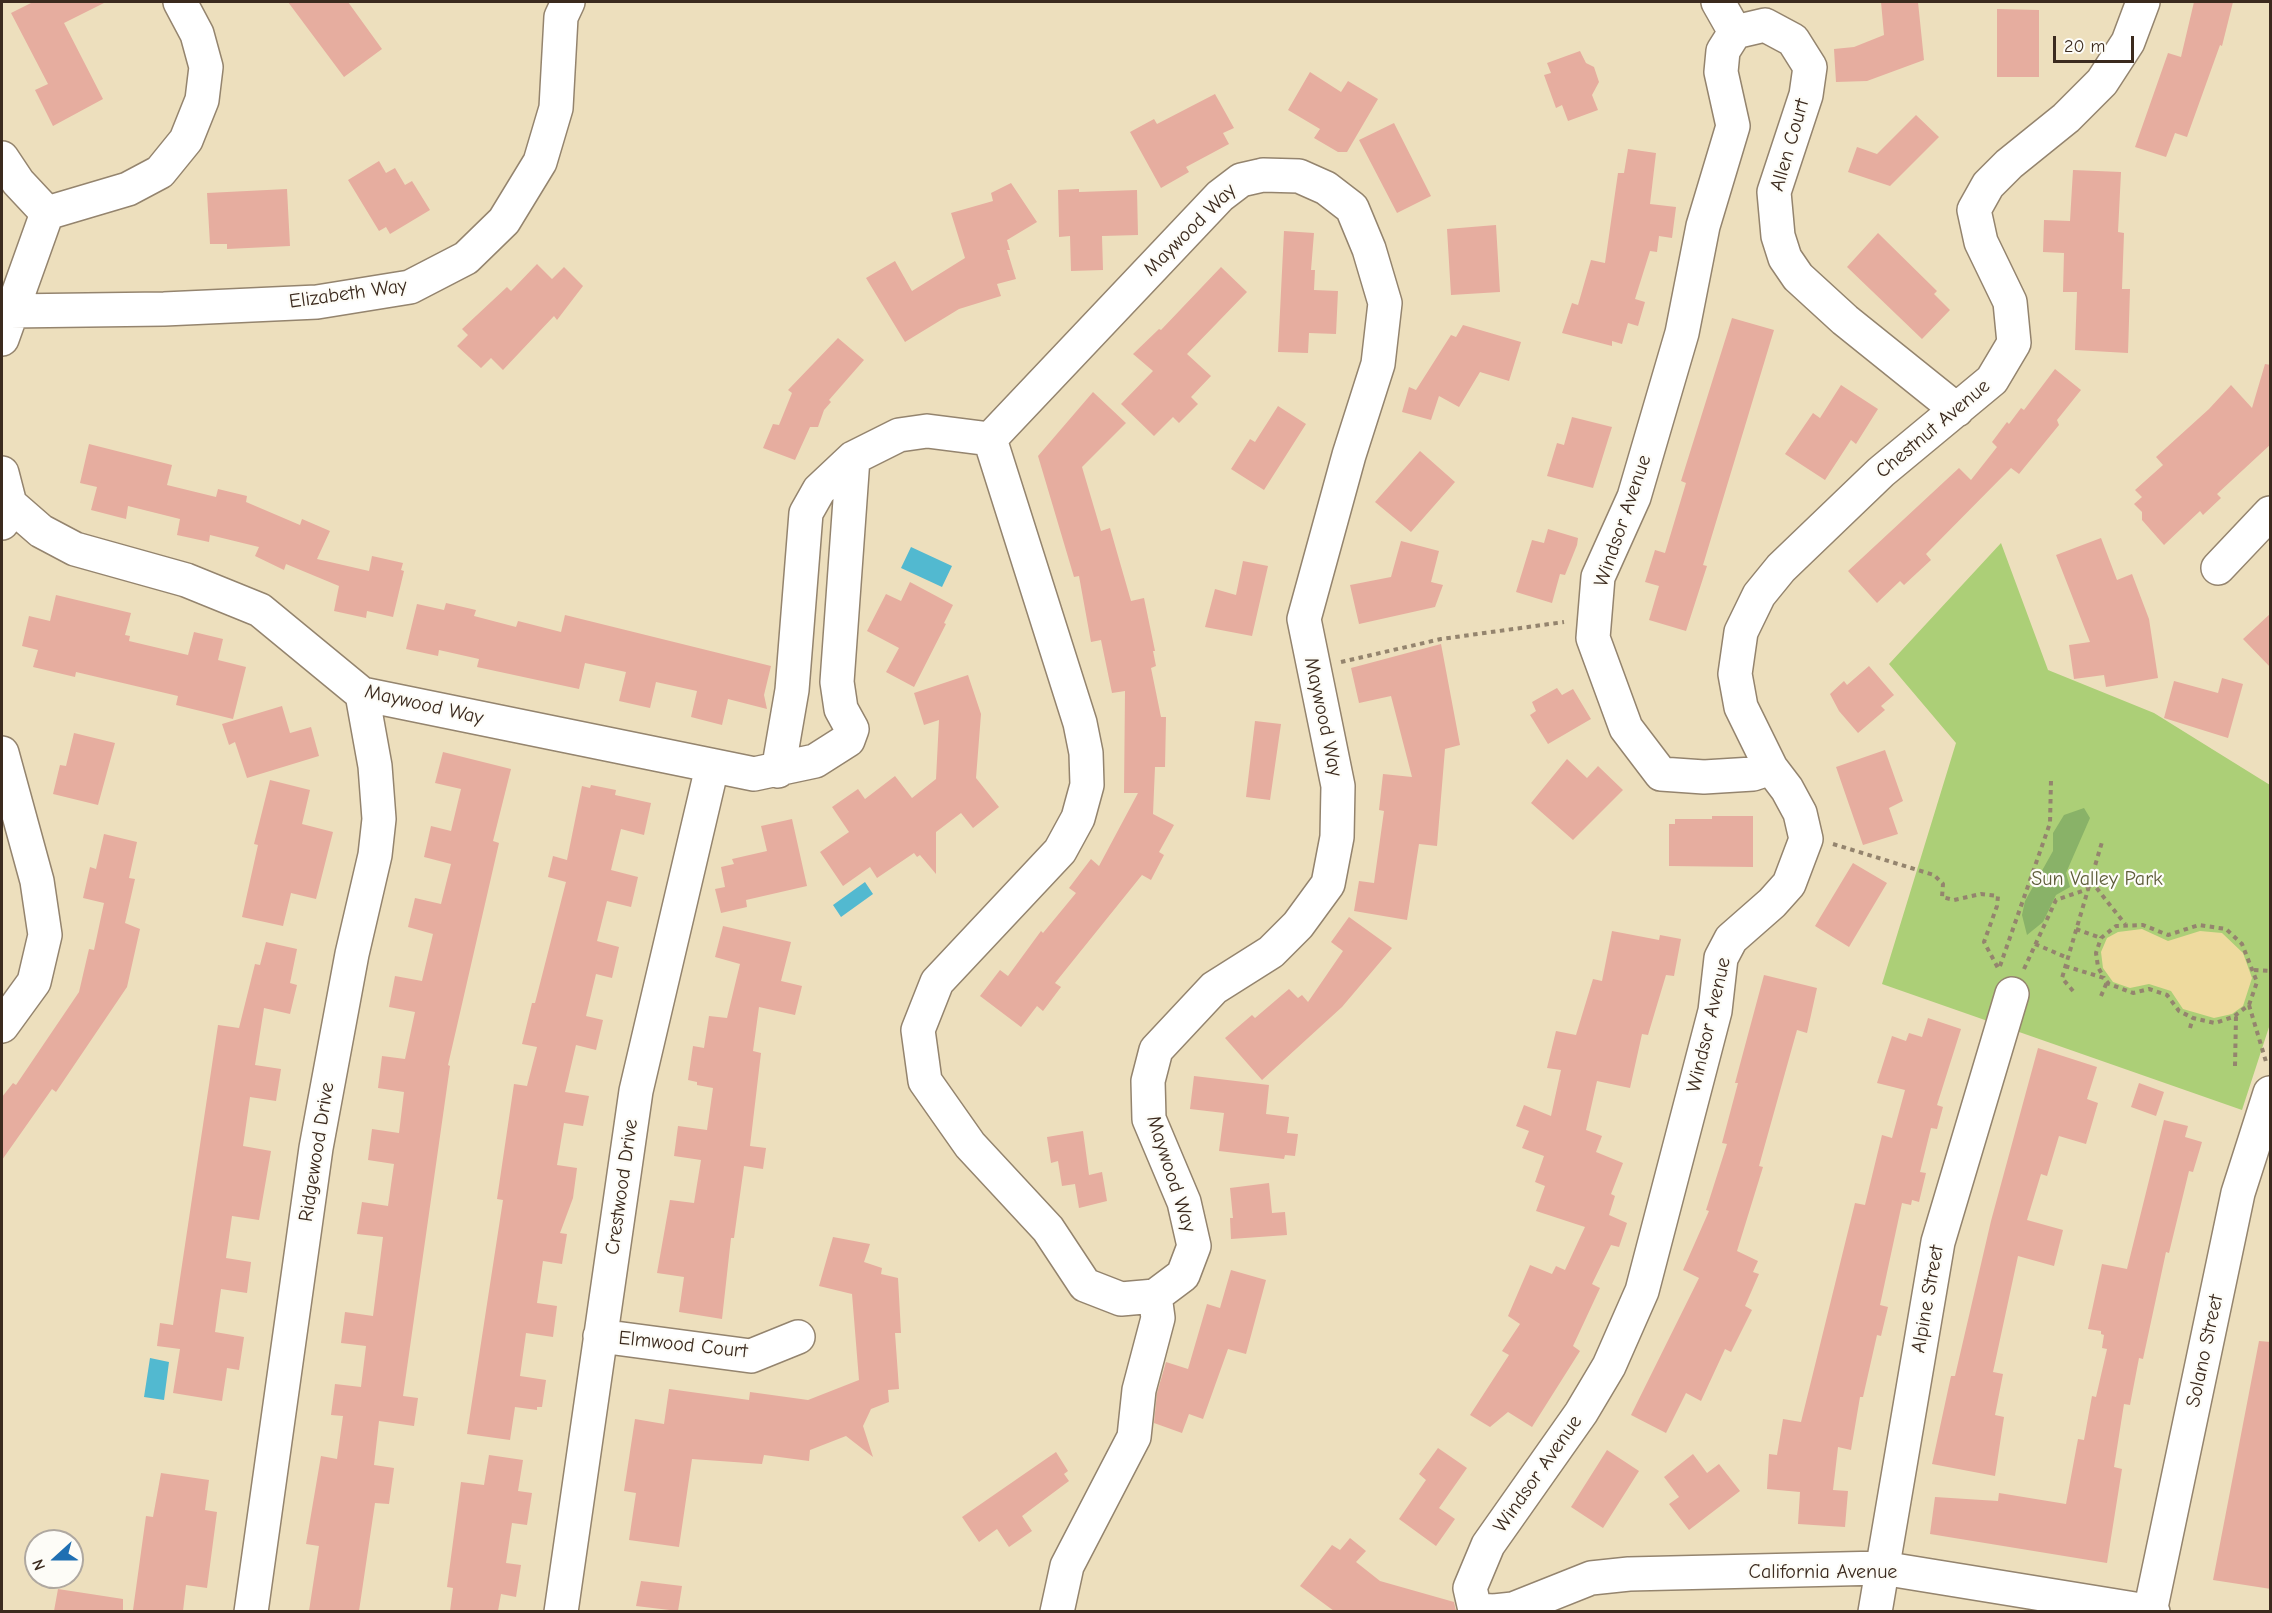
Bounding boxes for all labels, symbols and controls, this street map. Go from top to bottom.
scale bar [2056,24,2137,62]
text: 20 m [2064,36,2105,57]
street label: Allen Court [1765,96,1815,194]
street label: Maywood Way [1139,179,1241,281]
street label: Elizabeth Way [288,274,408,314]
street label: Chestnut Avenue [1871,374,1995,484]
street label: Windsor Avenue [1589,452,1657,590]
street label: Maywood Way [1299,655,1347,779]
street label: Maywood Way [362,680,486,730]
park label: Sun Valley Park [2031,867,2163,891]
street label: Windsor Avenue [1682,955,1736,1095]
street label: Ridgewood Drive [294,1081,340,1223]
street label: Maywood Way [1141,1113,1201,1235]
street label: Crestwood Drive [601,1118,643,1256]
street label: Alpine Street [1907,1243,1949,1355]
street label: Solano Street [2181,1292,2229,1410]
street label: Elmwood Court [617,1326,749,1364]
street label: Windsor Avenue [1489,1411,1587,1537]
north arrow [24,1529,84,1589]
text: N [29,1557,49,1573]
street label: California Avenue [1749,1560,1897,1584]

